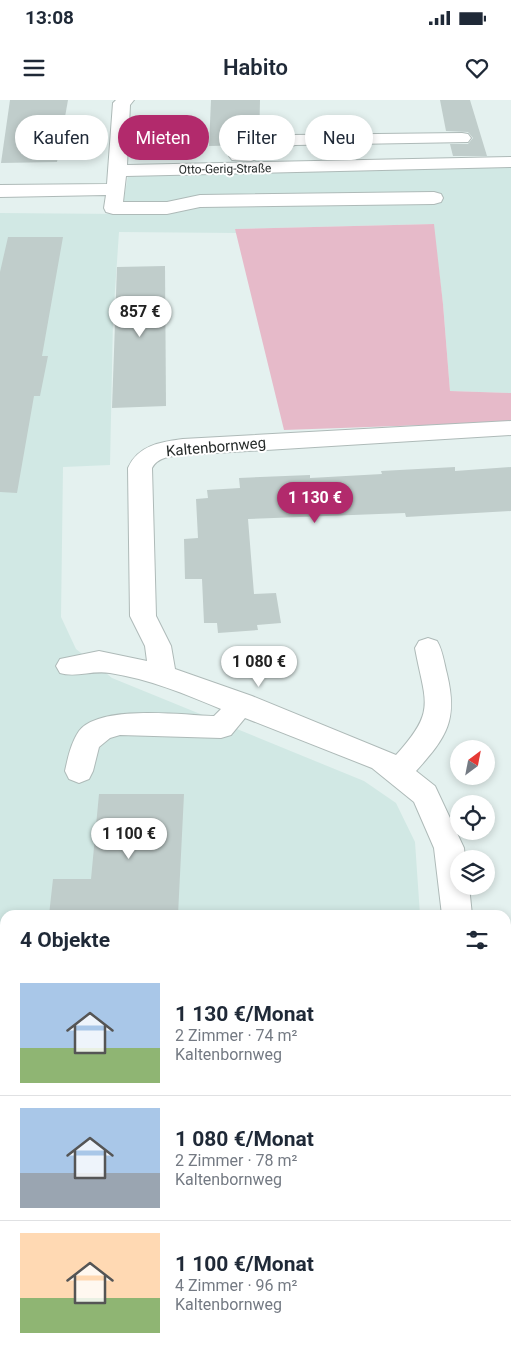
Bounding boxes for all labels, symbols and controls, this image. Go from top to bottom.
text: 13:08 [25,6,74,29]
icon: menu [20,54,48,82]
icon: heart [463,54,491,82]
text: Habito [223,55,288,80]
chip: Kaufen [15,115,108,160]
chip: Mieten [118,115,209,160]
chip: Filter [219,115,295,160]
chip: Neu [305,115,373,160]
street label: Otto-Gerig-Straße [179,161,271,177]
pin: 857 € [105,296,175,338]
text: 857 € [120,302,160,321]
street label: Kaltenbornweg [165,434,267,460]
pin: 1 130 € [269,482,361,524]
text: 1 130 € [288,488,342,507]
pin: 1 080 € [213,646,305,688]
text: 1 080 € [232,652,286,671]
north arrow [450,740,495,785]
map controls [450,740,495,895]
button: locate [450,795,495,840]
pin: 1 100 € [83,818,175,860]
text: 1 100 € [102,824,156,843]
button: layers [450,850,495,895]
icon: filters [463,926,491,954]
text: 4 Objekte [20,928,110,952]
text: 1 130 €/Monat [175,1002,314,1026]
icon: home [60,1003,120,1063]
text: 2 Zimmer · 74 m² [175,1026,297,1045]
text: Kaltenbornweg [175,1045,282,1064]
text: 1 080 €/Monat [175,1127,314,1151]
icon: home [60,1128,120,1188]
text: 2 Zimmer · 78 m² [175,1151,297,1170]
text: Kaltenbornweg [175,1170,282,1189]
text: 1 100 €/Monat [175,1252,314,1276]
icon: home [60,1253,120,1313]
text: 4 Zimmer · 96 m² [175,1276,297,1295]
text: Kaltenbornweg [175,1295,282,1314]

